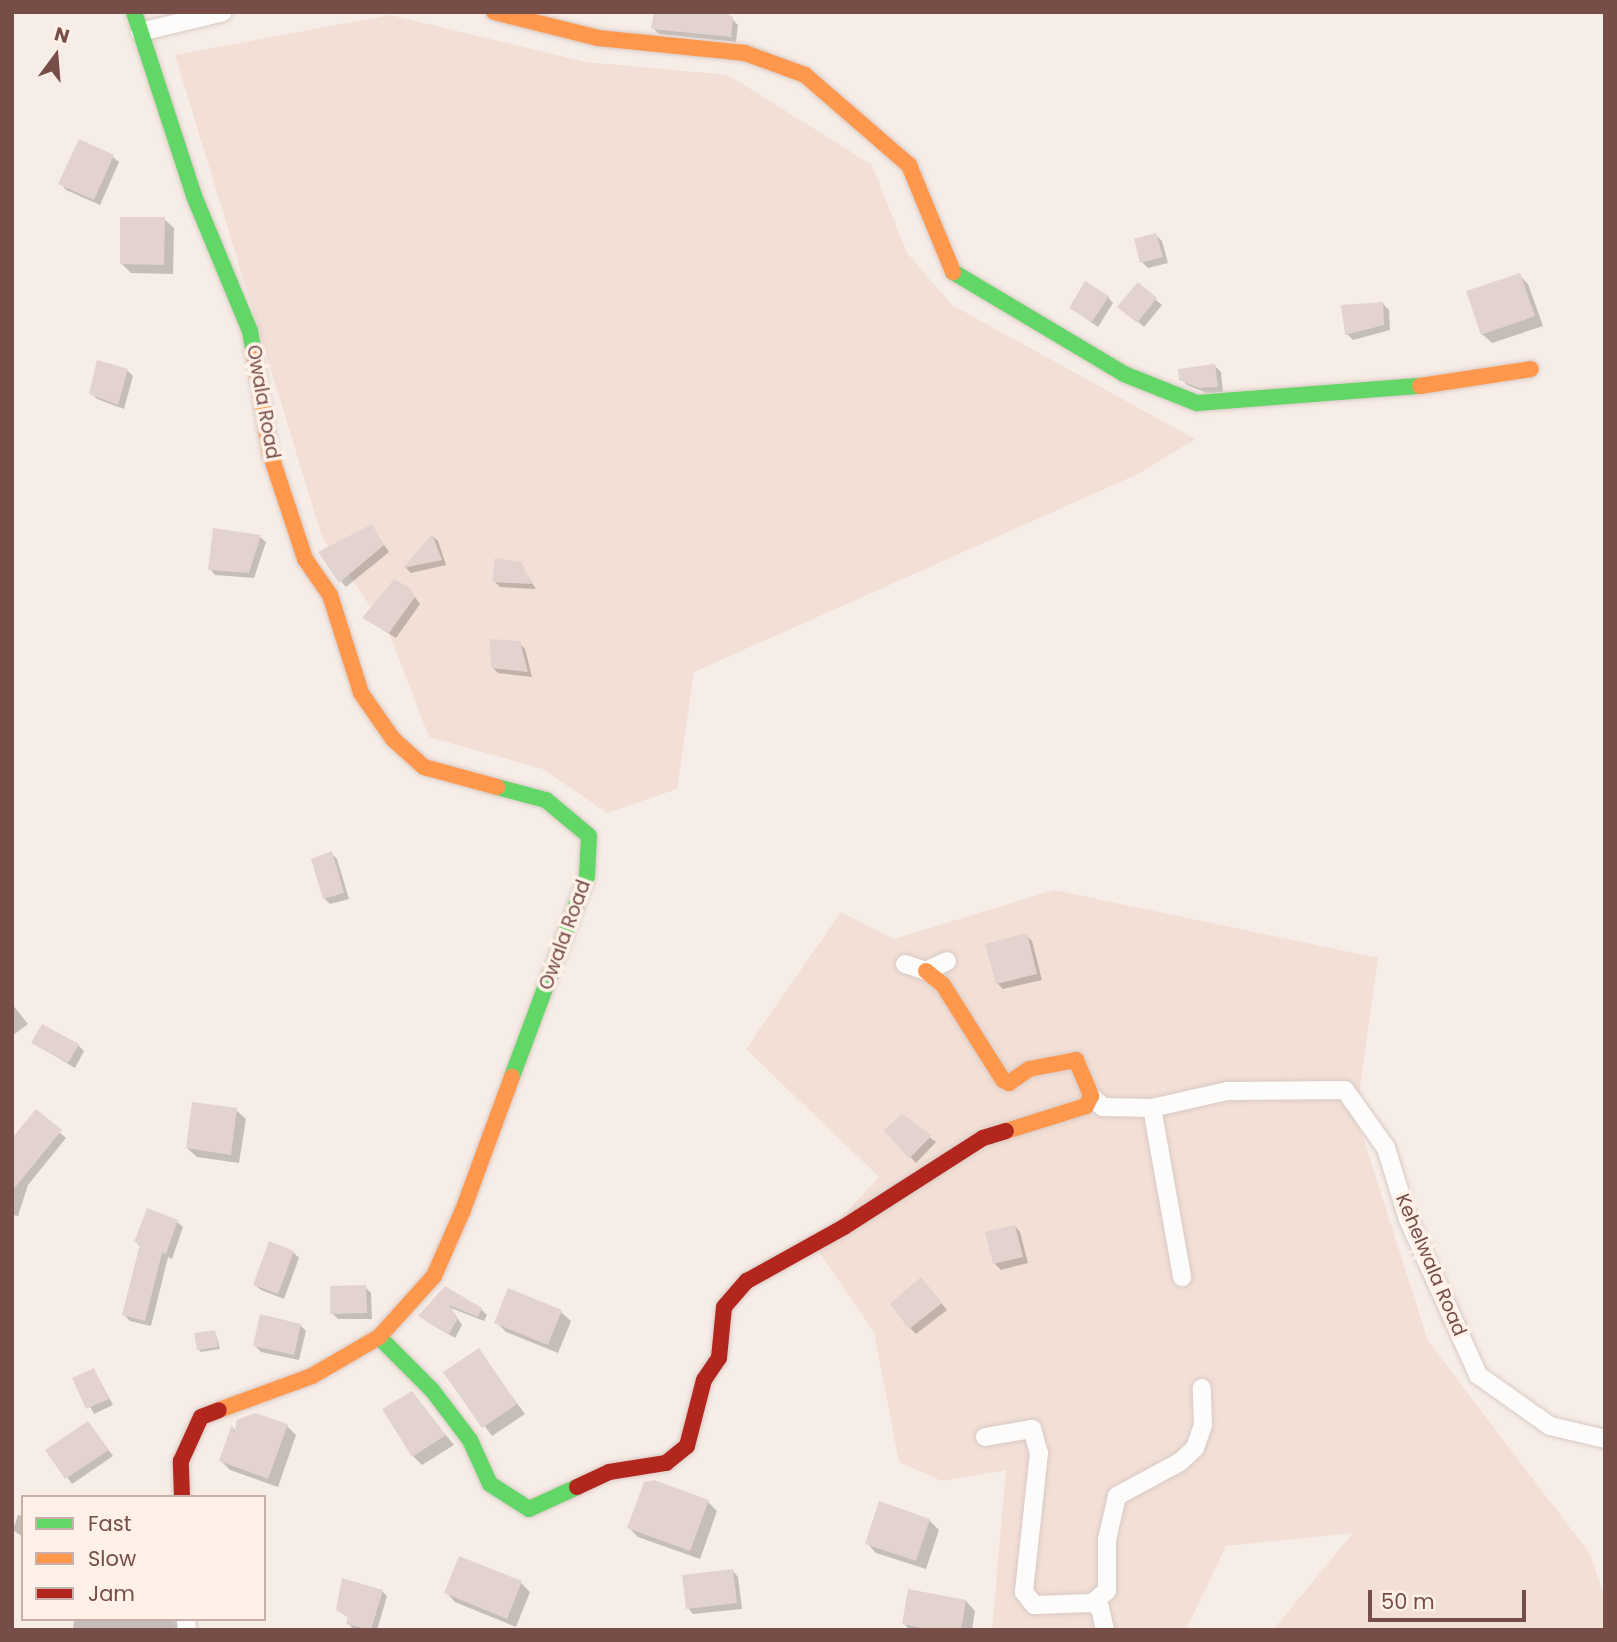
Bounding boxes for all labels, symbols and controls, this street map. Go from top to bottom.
text: N [51,20,73,50]
north arrow [21,21,91,91]
street label: Owala Road [242,343,284,461]
street label: Owala Road [535,877,595,993]
street label: Kehelwala Road [1391,1190,1471,1340]
legend [21,1495,266,1621]
text: Fast [88,1509,131,1538]
text: Slow [88,1544,136,1573]
scale bar [1372,1576,1530,1620]
text: Jam [88,1579,135,1608]
text: 50 m [1381,1587,1435,1616]

